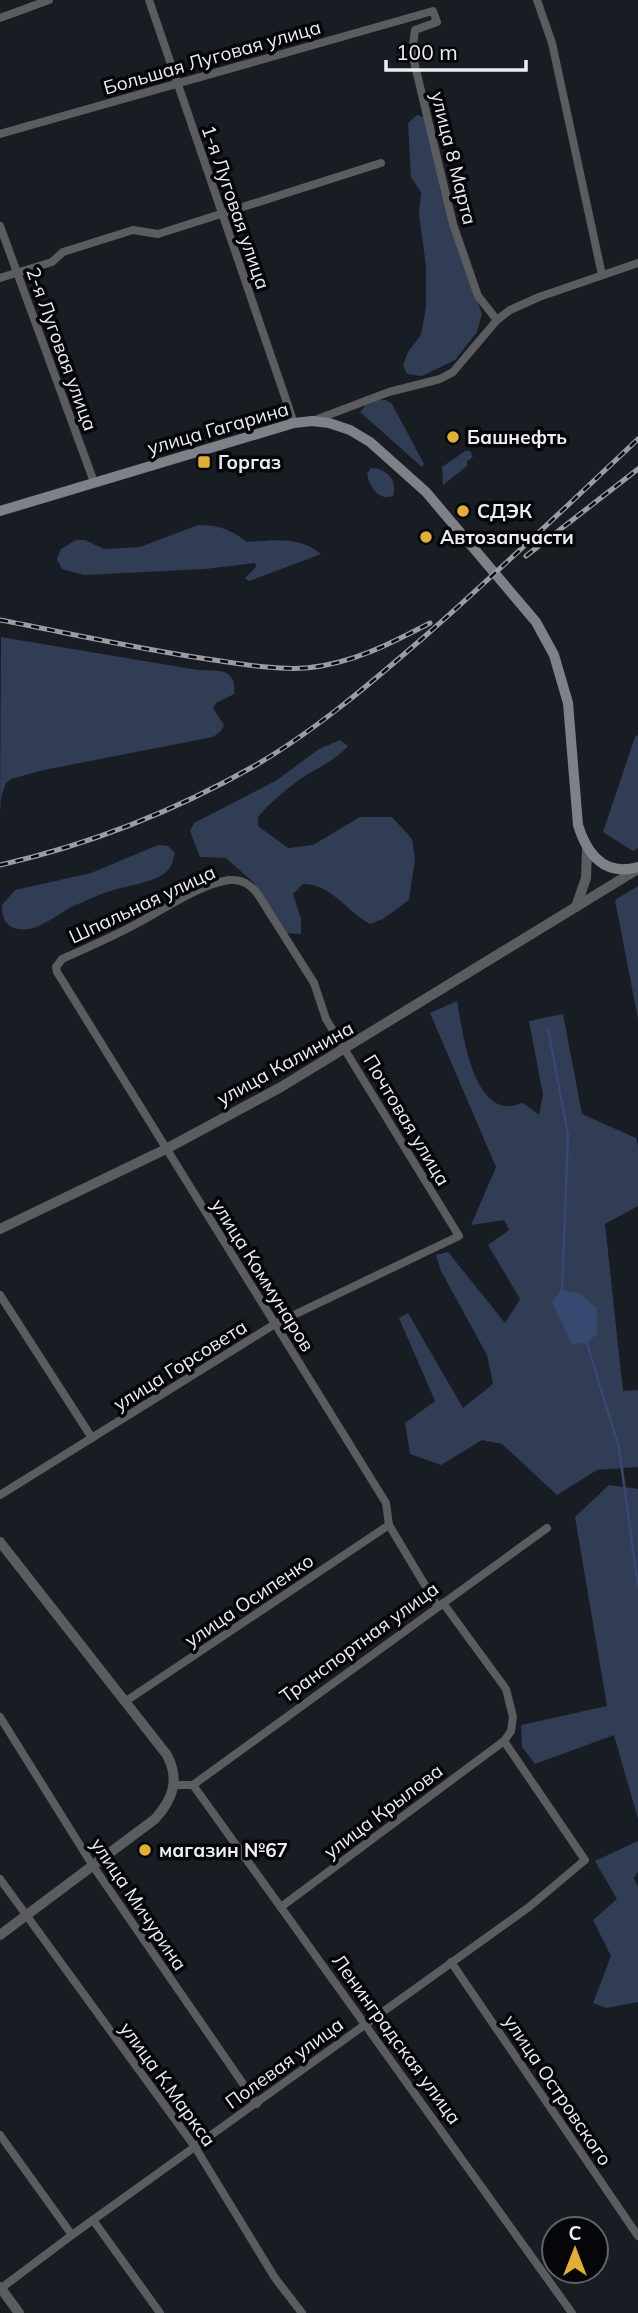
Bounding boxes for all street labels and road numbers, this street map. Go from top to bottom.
street label: Большая Луговая улица [101,14,323,100]
street label: улица 8 Марта [426,89,482,227]
street label: 1-я Луговая улица [197,122,275,292]
street label: 2-я Луговая улица [21,264,103,434]
street label: улица Гагарина [145,396,291,460]
street label: Шпальная улица [65,860,219,948]
street label: улица Калинина [212,1016,358,1110]
street label: Почтовая улица [358,1050,456,1190]
street label: улица Коммунаров [206,1194,320,1356]
street label: улица Горсовета [109,1314,251,1416]
street label: улица Осипенко [180,1548,318,1652]
street label: Транспортная улица [275,1576,443,1708]
street label: улица Крылова [319,1758,447,1864]
street label: улица Мичурина [86,1833,192,1975]
street label: Ленинградская улица [327,1949,467,2129]
street label: улица Островского [499,2010,617,2170]
street label: Полевая улица [220,2012,348,2114]
street label: улица К.Маркса [115,2017,221,2151]

